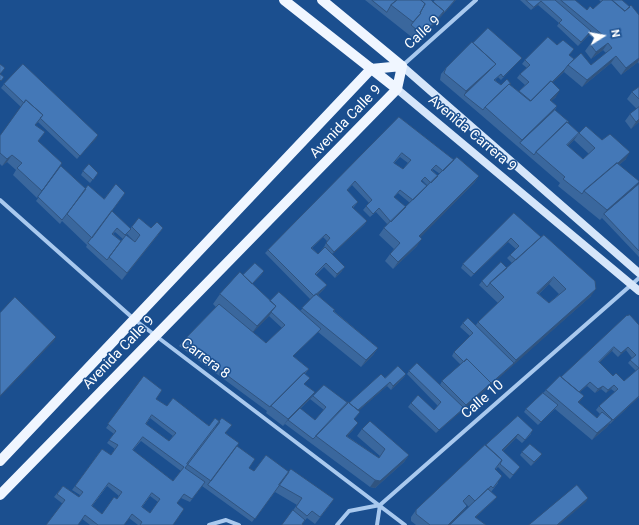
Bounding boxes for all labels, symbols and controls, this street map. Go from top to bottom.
street label: Calle 9 [402,13,444,53]
north arrow [583,16,623,56]
text: N [608,29,622,39]
street label: Avenida Calle 9 [307,82,385,162]
street label: Avenida Carrera 9 [424,92,520,176]
street label: Avenida Calle 9 [80,313,158,393]
street label: Carrera 8 [177,335,233,383]
street label: Calle 10 [459,377,507,423]

